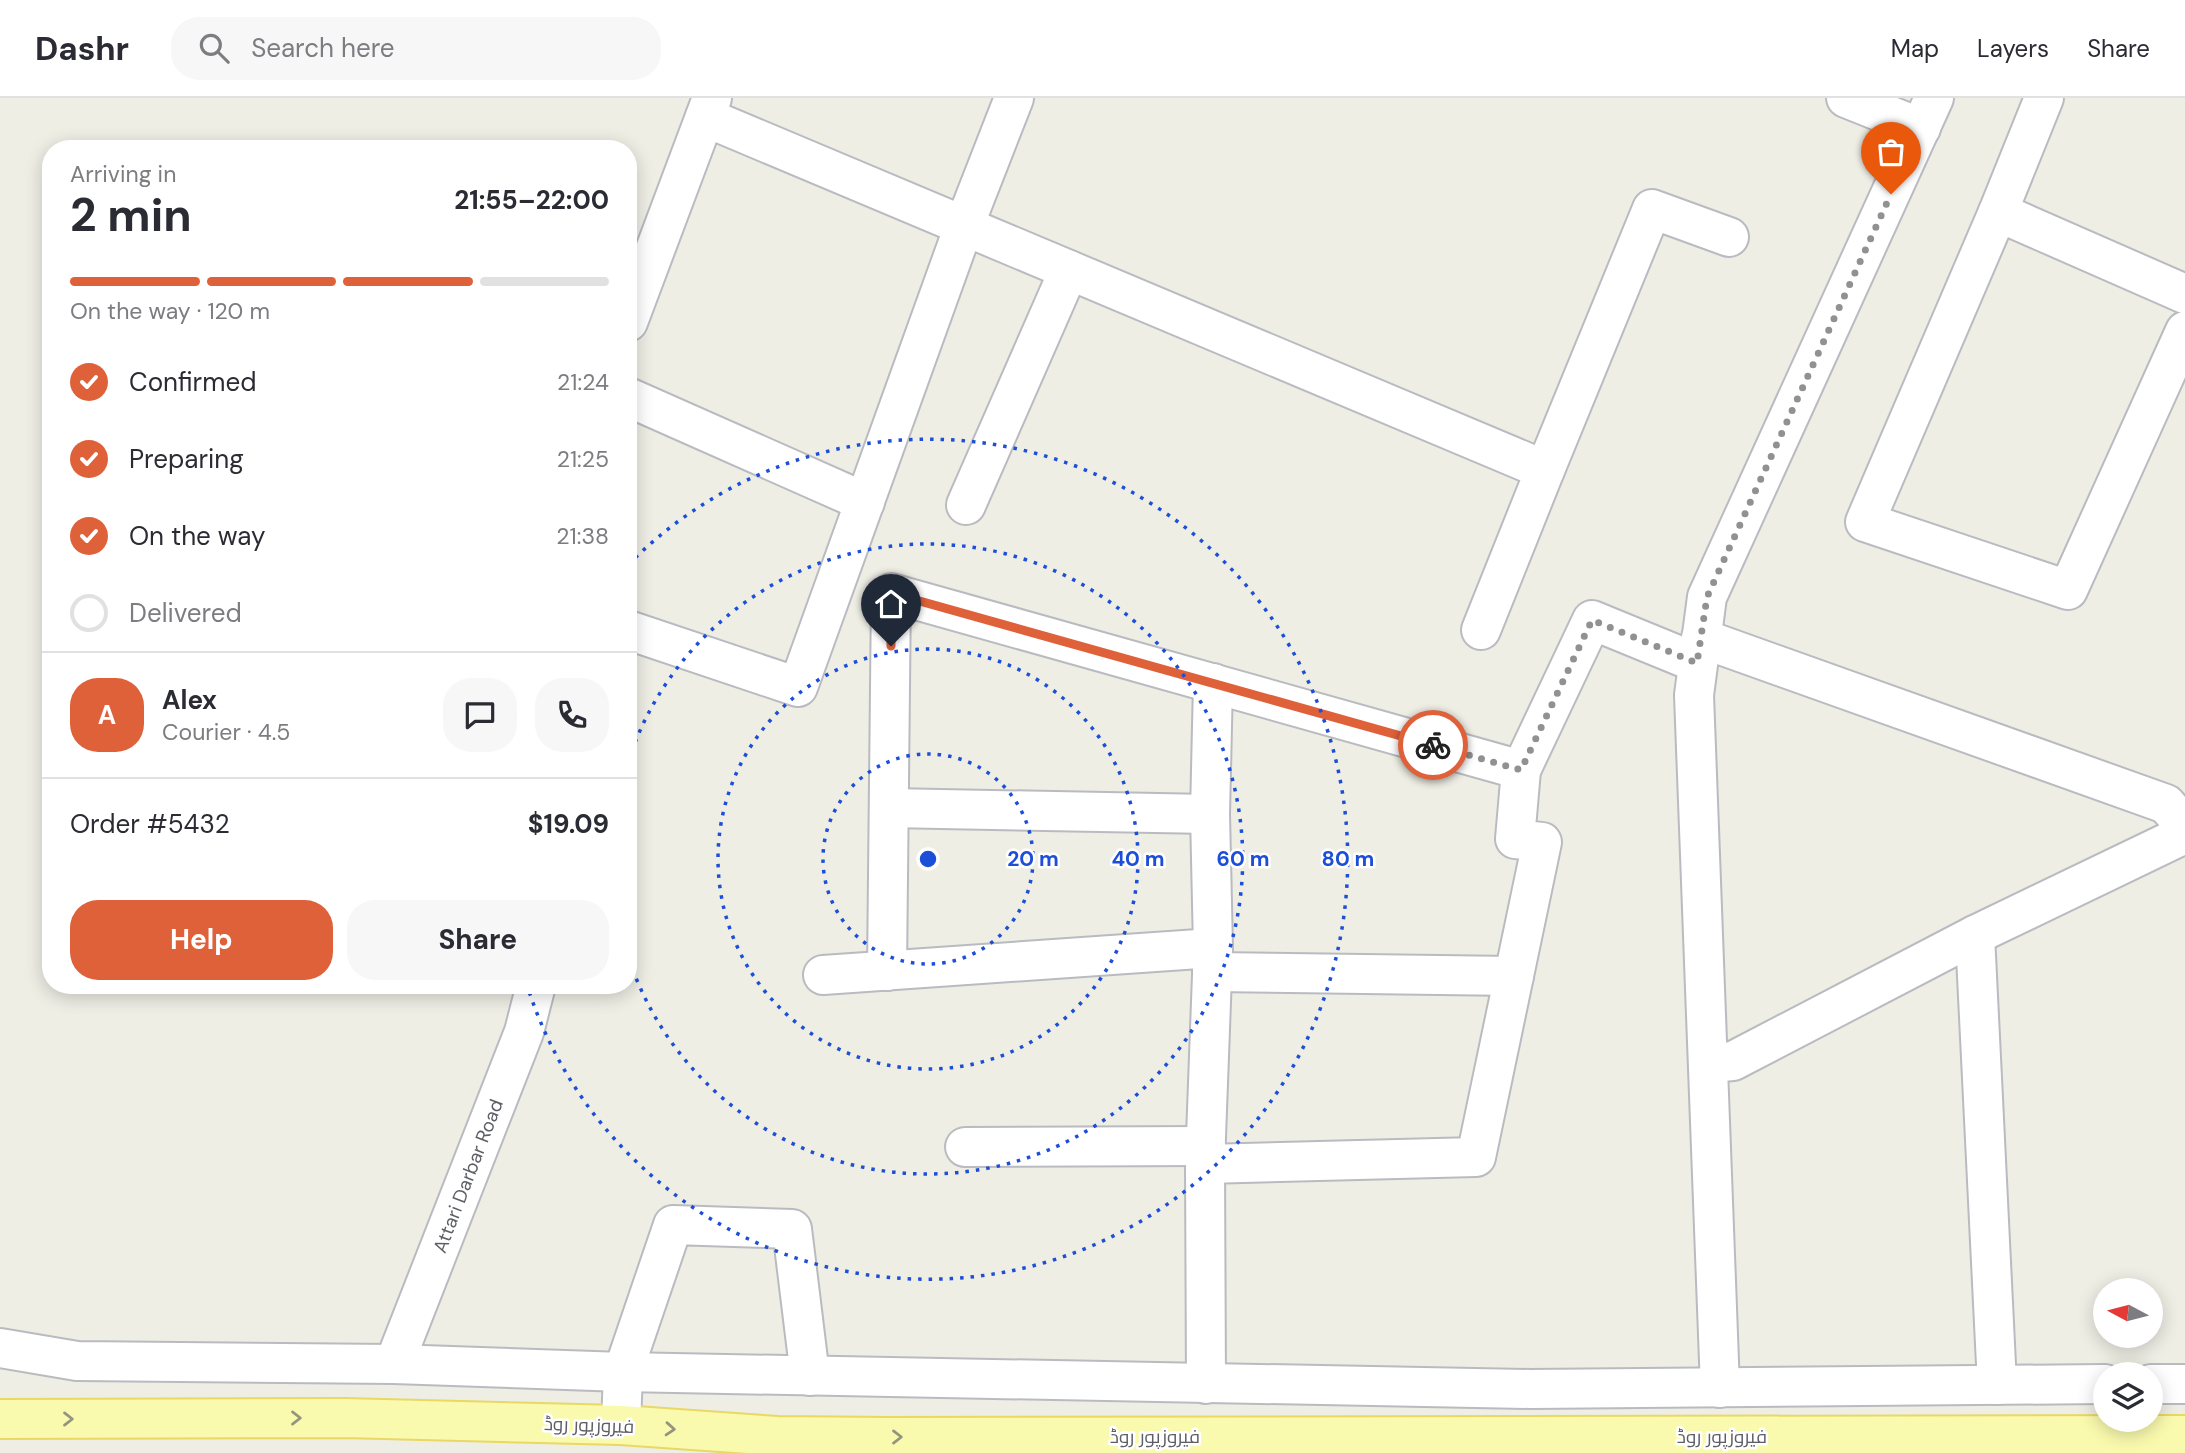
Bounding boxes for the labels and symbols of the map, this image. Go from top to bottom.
pin [1861,122,1921,194]
pin [861,574,921,646]
courier [1398,710,1468,780]
text: 20 m [1007,845,1059,873]
text: 40 m [1111,845,1165,873]
text: 60 m [1217,845,1269,873]
text: 80 m [1322,845,1374,873]
centre of rings [916,847,940,871]
street label: Attari Darbar Road [427,1096,509,1256]
north arrow [2093,1278,2163,1348]
one-way arrow [291,1410,301,1426]
one-way arrow [63,1411,74,1427]
street label: فیروزپور روڈ [543,1411,635,1439]
one-way arrow [665,1421,676,1436]
street label: فیروزپور روڈ [1110,1424,1200,1449]
street label: فیروزپور روڈ [1677,1424,1767,1449]
one-way arrow [893,1429,903,1445]

